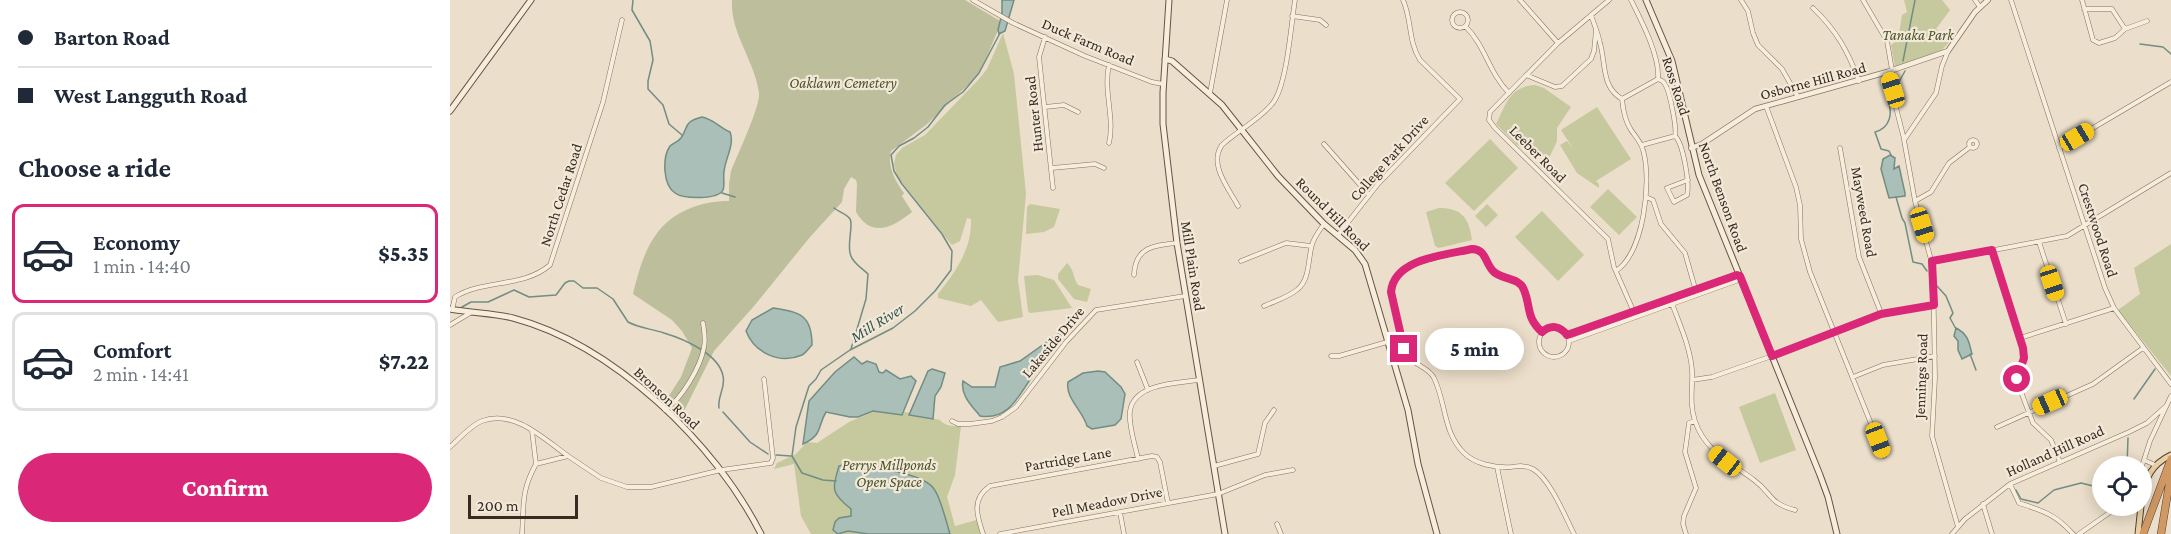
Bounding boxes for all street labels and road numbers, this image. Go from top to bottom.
street label: Duck Farm Road [1039,15,1137,69]
street label: Ross Road [1659,55,1693,117]
street label: Osborne Hill Road [1758,59,1868,103]
street label: Hunter Road [1022,75,1046,153]
street label: College Park Drive [1346,112,1433,205]
street label: Leeber Road [1506,122,1570,186]
street label: North Benson Road [1696,140,1750,254]
street label: North Cedar Road [537,141,585,248]
street label: Mayweed Road [1847,166,1880,259]
street label: Round Hill Road [1293,174,1373,254]
street label: Crestwood Road [2075,181,2121,279]
street label: Mill Plain Road [1178,220,1208,312]
street label: Lakeside Drive [1019,303,1088,381]
street label: Jennings Road [1911,333,1931,421]
street label: Bronson Road [631,364,703,432]
street label: Holland Hill Road [2003,422,2107,480]
street label: Partridge Lane [1024,443,1113,475]
street label: Pell Meadow Drive [1050,483,1164,521]

